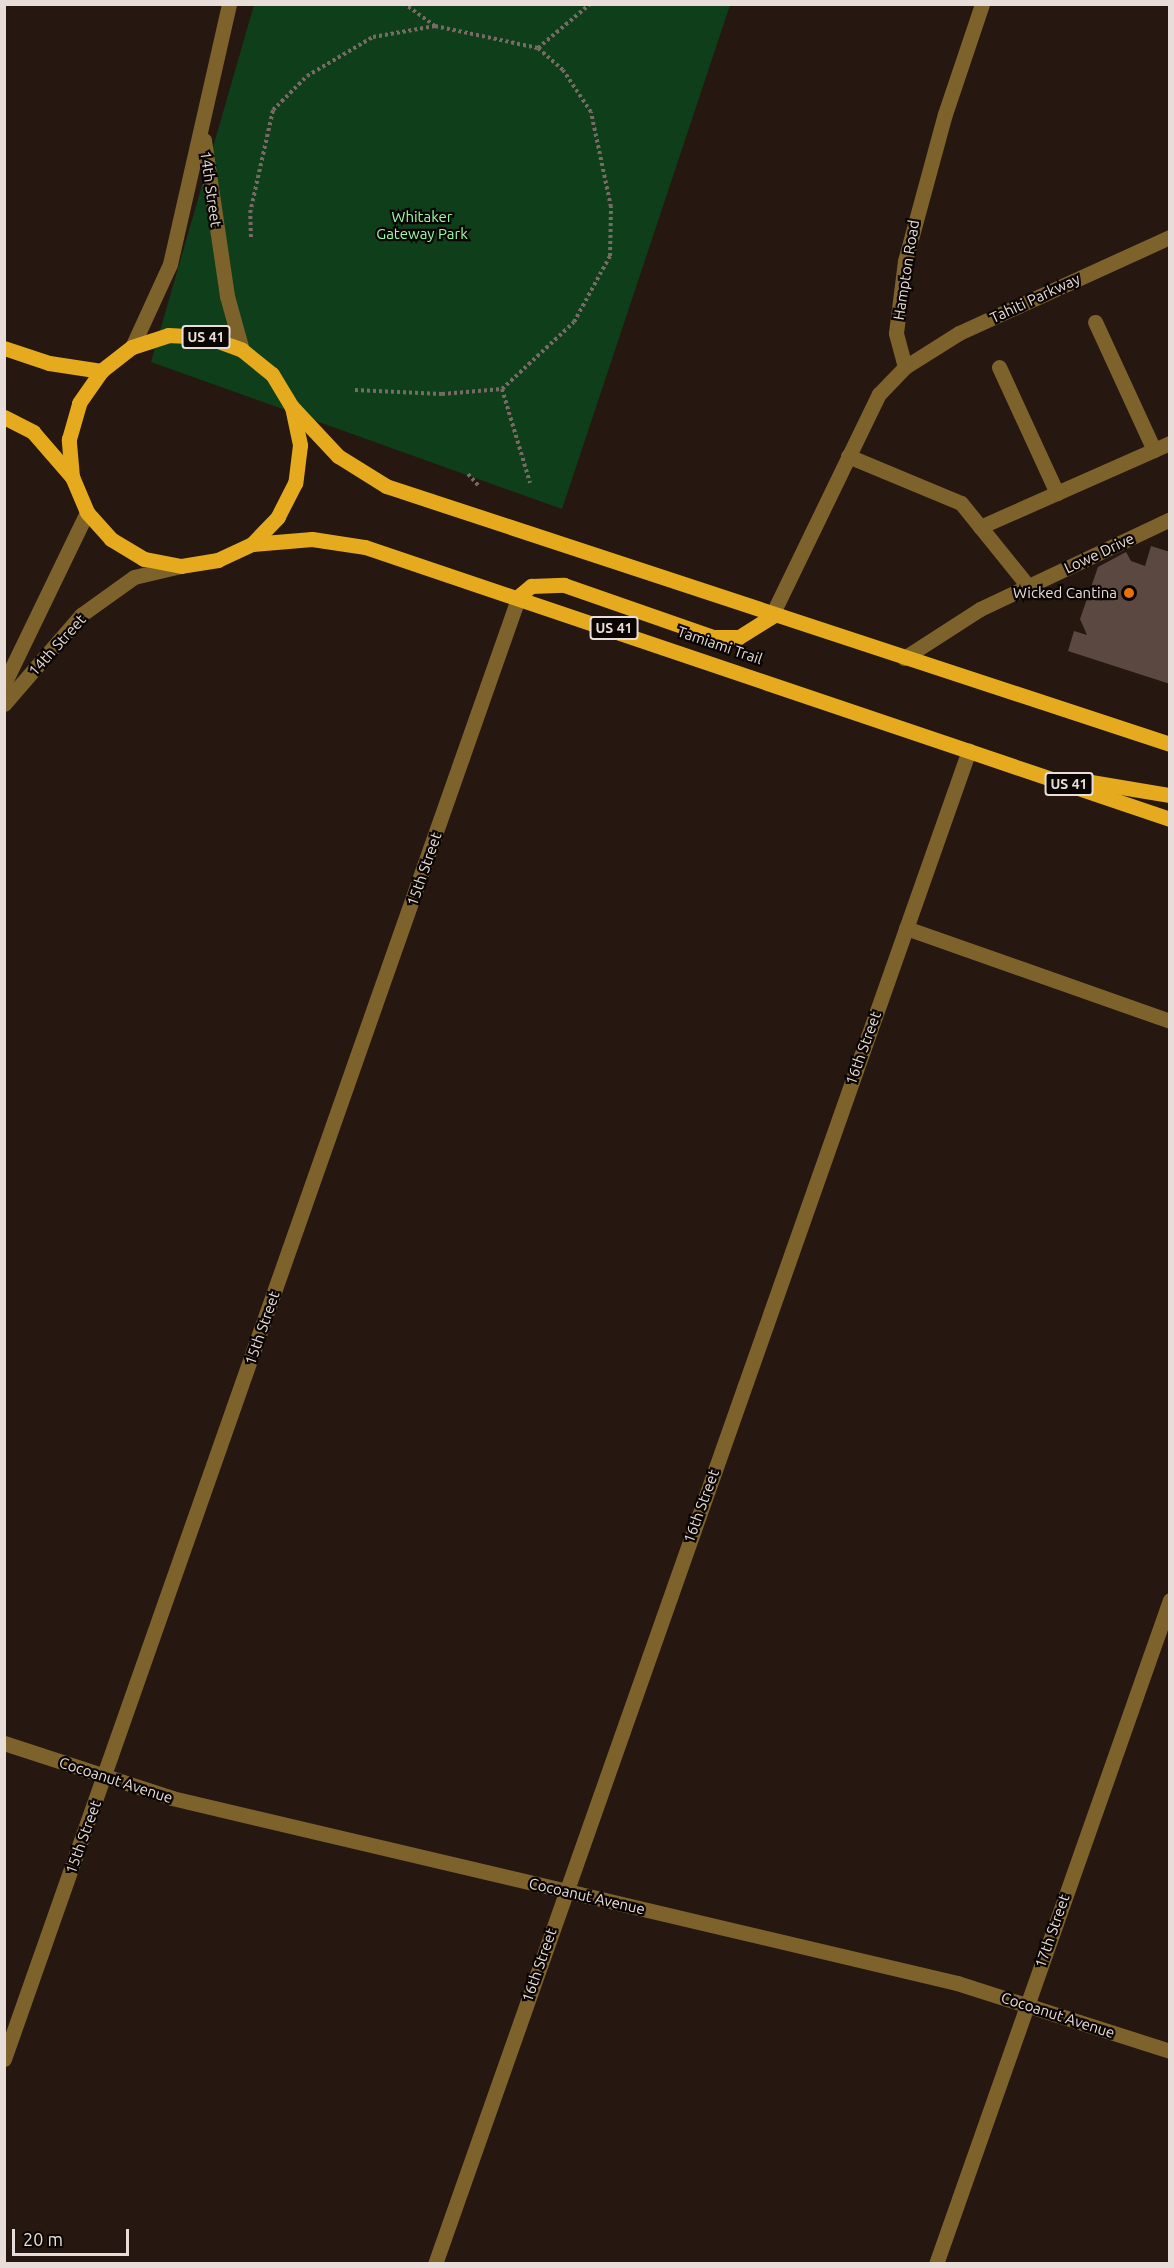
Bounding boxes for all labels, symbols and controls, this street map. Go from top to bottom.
street label: 14th Street [197,150,225,228]
park label: Whitaker Gateway Park [376,207,468,242]
street label: Hampton Road [889,219,923,321]
street label: Tahiti Parkway [987,269,1083,327]
road number: US 41 [180,326,232,348]
street label: Lowe Drive [1061,529,1137,577]
place label: Wicked Cantina [1013,584,1117,602]
marker: Wicked Cantina [1122,586,1136,600]
street label: 14th Street [25,610,89,680]
road number: US 41 [588,617,640,639]
street label: Tamiami Trail [675,622,765,668]
road number: US 41 [1044,773,1094,795]
street label: 15th Street [403,830,445,908]
street label: 16th Street [841,1009,885,1087]
street label: 15th Street [241,1289,283,1367]
street label: 16th Street [679,1467,723,1545]
street label: Cocoanut Avenue [57,1753,175,1807]
street label: 15th Street [61,1798,105,1876]
street label: Cocoanut Avenue [527,1874,647,1918]
street label: 17th Street [1031,1892,1073,1970]
street label: 16th Street [518,1926,560,2004]
street label: Cocoanut Avenue [999,1988,1117,2042]
scale bar [15,2217,132,2255]
text: 20 m [23,2229,63,2249]

